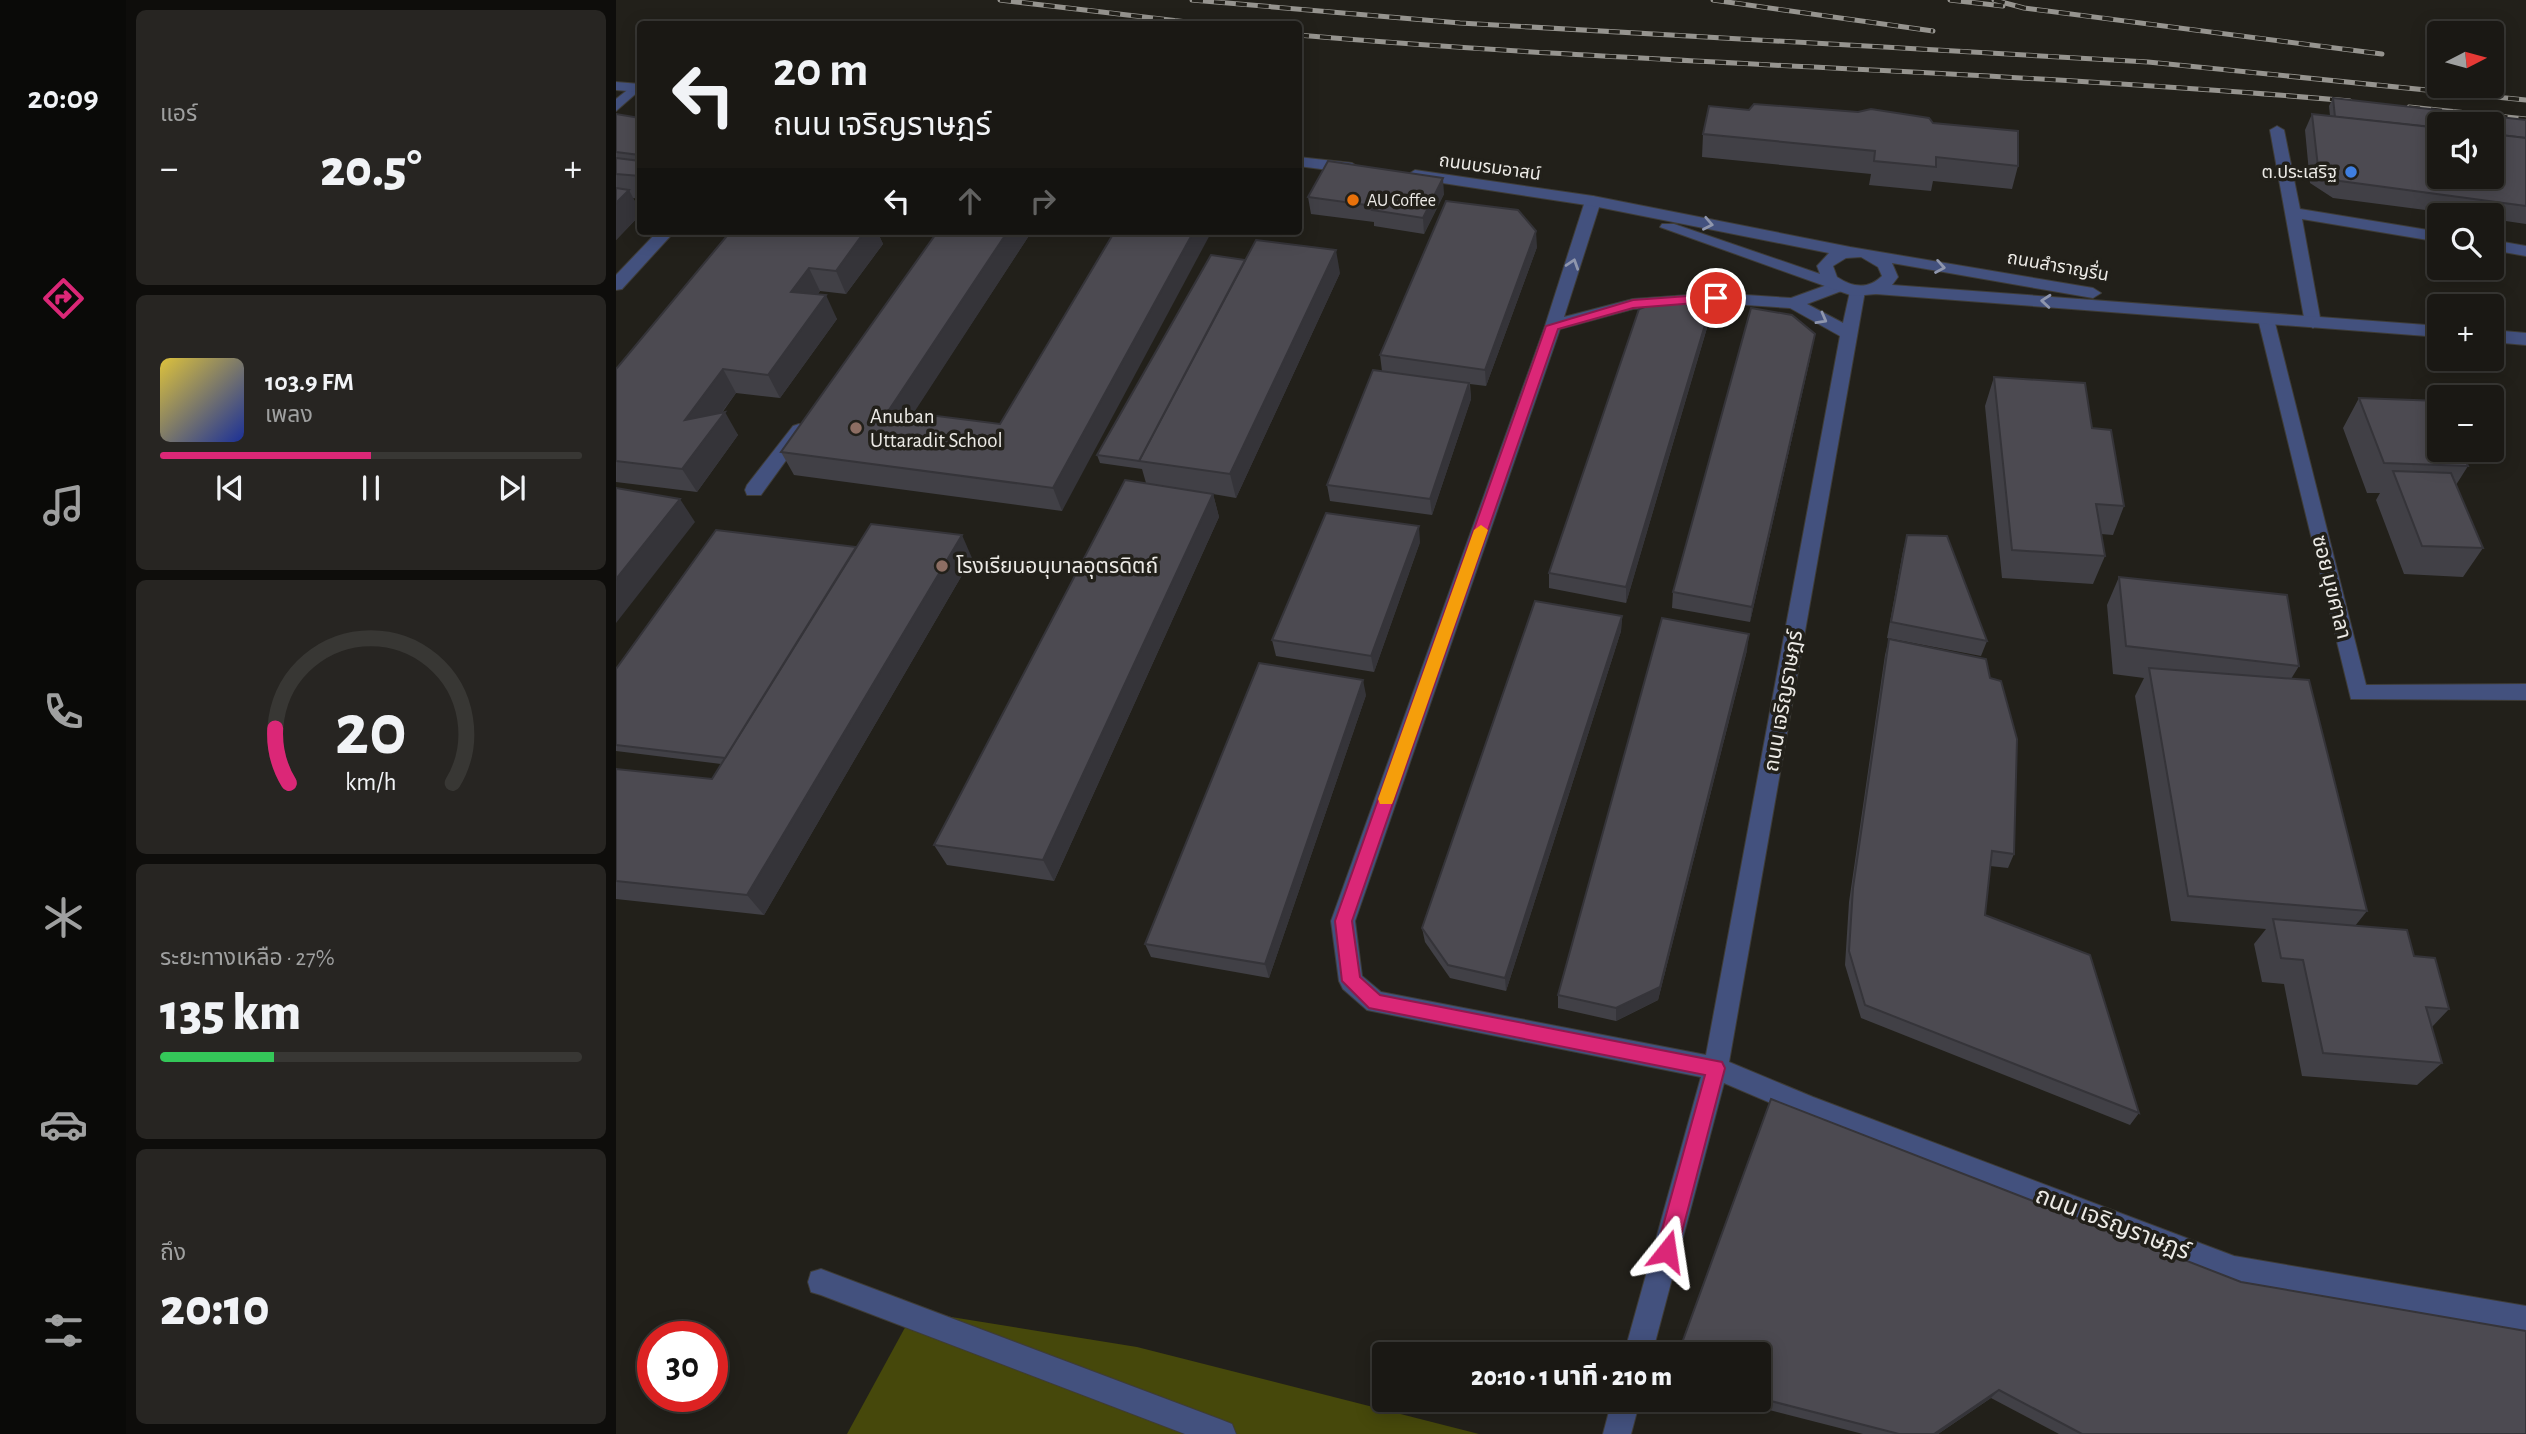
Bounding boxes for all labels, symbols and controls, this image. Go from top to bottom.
north arrow [2427,21,2504,98]
map controls [2427,21,2504,462]
text: 20 m [773,46,869,95]
icon: left [658,49,749,140]
text: 20:09 [27,82,99,114]
text: แอร์ [160,103,197,126]
text: ถนน เจริญราษฎร์ [773,109,991,141]
button: sound [2427,112,2504,189]
text: 20.5° [320,143,422,195]
text: − [160,150,178,188]
text: + [564,150,582,188]
street label: ถนนบรมอาสน์ [1438,152,1542,184]
place label: ต.ประเสริฐ [2262,164,2337,182]
marker: ต.ประเสริฐ [2343,164,2359,180]
icon: left [878,182,916,220]
icon: ahead [951,182,989,220]
icon: right [1024,182,1062,220]
marker: AU Coffee [1345,192,1361,208]
place label: AU Coffee [1367,192,1436,210]
button: search [2427,203,2504,280]
one-way arrow [1702,216,1714,231]
street label: ถนนสำราญรื่น [2006,244,2111,285]
one-way arrow [1565,258,1579,270]
one-way arrow [1935,259,1946,274]
pin [1686,268,1746,328]
icon: directions [39,274,88,323]
icon: arrive [1697,279,1735,317]
one-way arrow [2040,294,2051,309]
button: + [2427,294,2504,371]
one-way arrow [1814,311,1827,324]
text: 103.9 FM [265,369,354,395]
button: − [2427,385,2504,462]
text: เพลง [265,404,313,427]
place label: Anuban Uttaradit School [870,406,1003,451]
marker: Anuban Uttaradit School [848,420,864,436]
icon: previous [211,469,249,507]
icon: pause [352,469,390,507]
icon: next [493,469,531,507]
icon: music [39,481,88,530]
street label: ซอย มุขศาลา [2307,533,2355,642]
place label: โรงเรียนอนุบาลอุตรดิตถ์ [956,555,1158,579]
marker: โรงเรียนอนุบาลอุตรดิตถ์ [934,558,950,574]
street label: ถนน เจริญราษฎร์ [1761,628,1806,773]
icon: phone [39,687,88,736]
text: 20 [335,695,407,768]
text: km/h [345,770,397,795]
icon: climate [39,893,88,942]
text: ระยะทางเหลือ · 27% [160,947,335,970]
text: 135 km [160,987,301,1039]
icon: car [39,1100,88,1149]
street label: ถนน เจริญราษฎร์ [2032,1183,2194,1265]
position arrow [1630,1214,1704,1288]
text: ถึง [160,1242,186,1265]
text: 20:10 [160,1282,270,1334]
icon: filters [39,1306,88,1355]
speed limit sign: 30 [637,1321,728,1412]
text: 20:10 · 1 นาที · 210 m [1471,1364,1672,1390]

